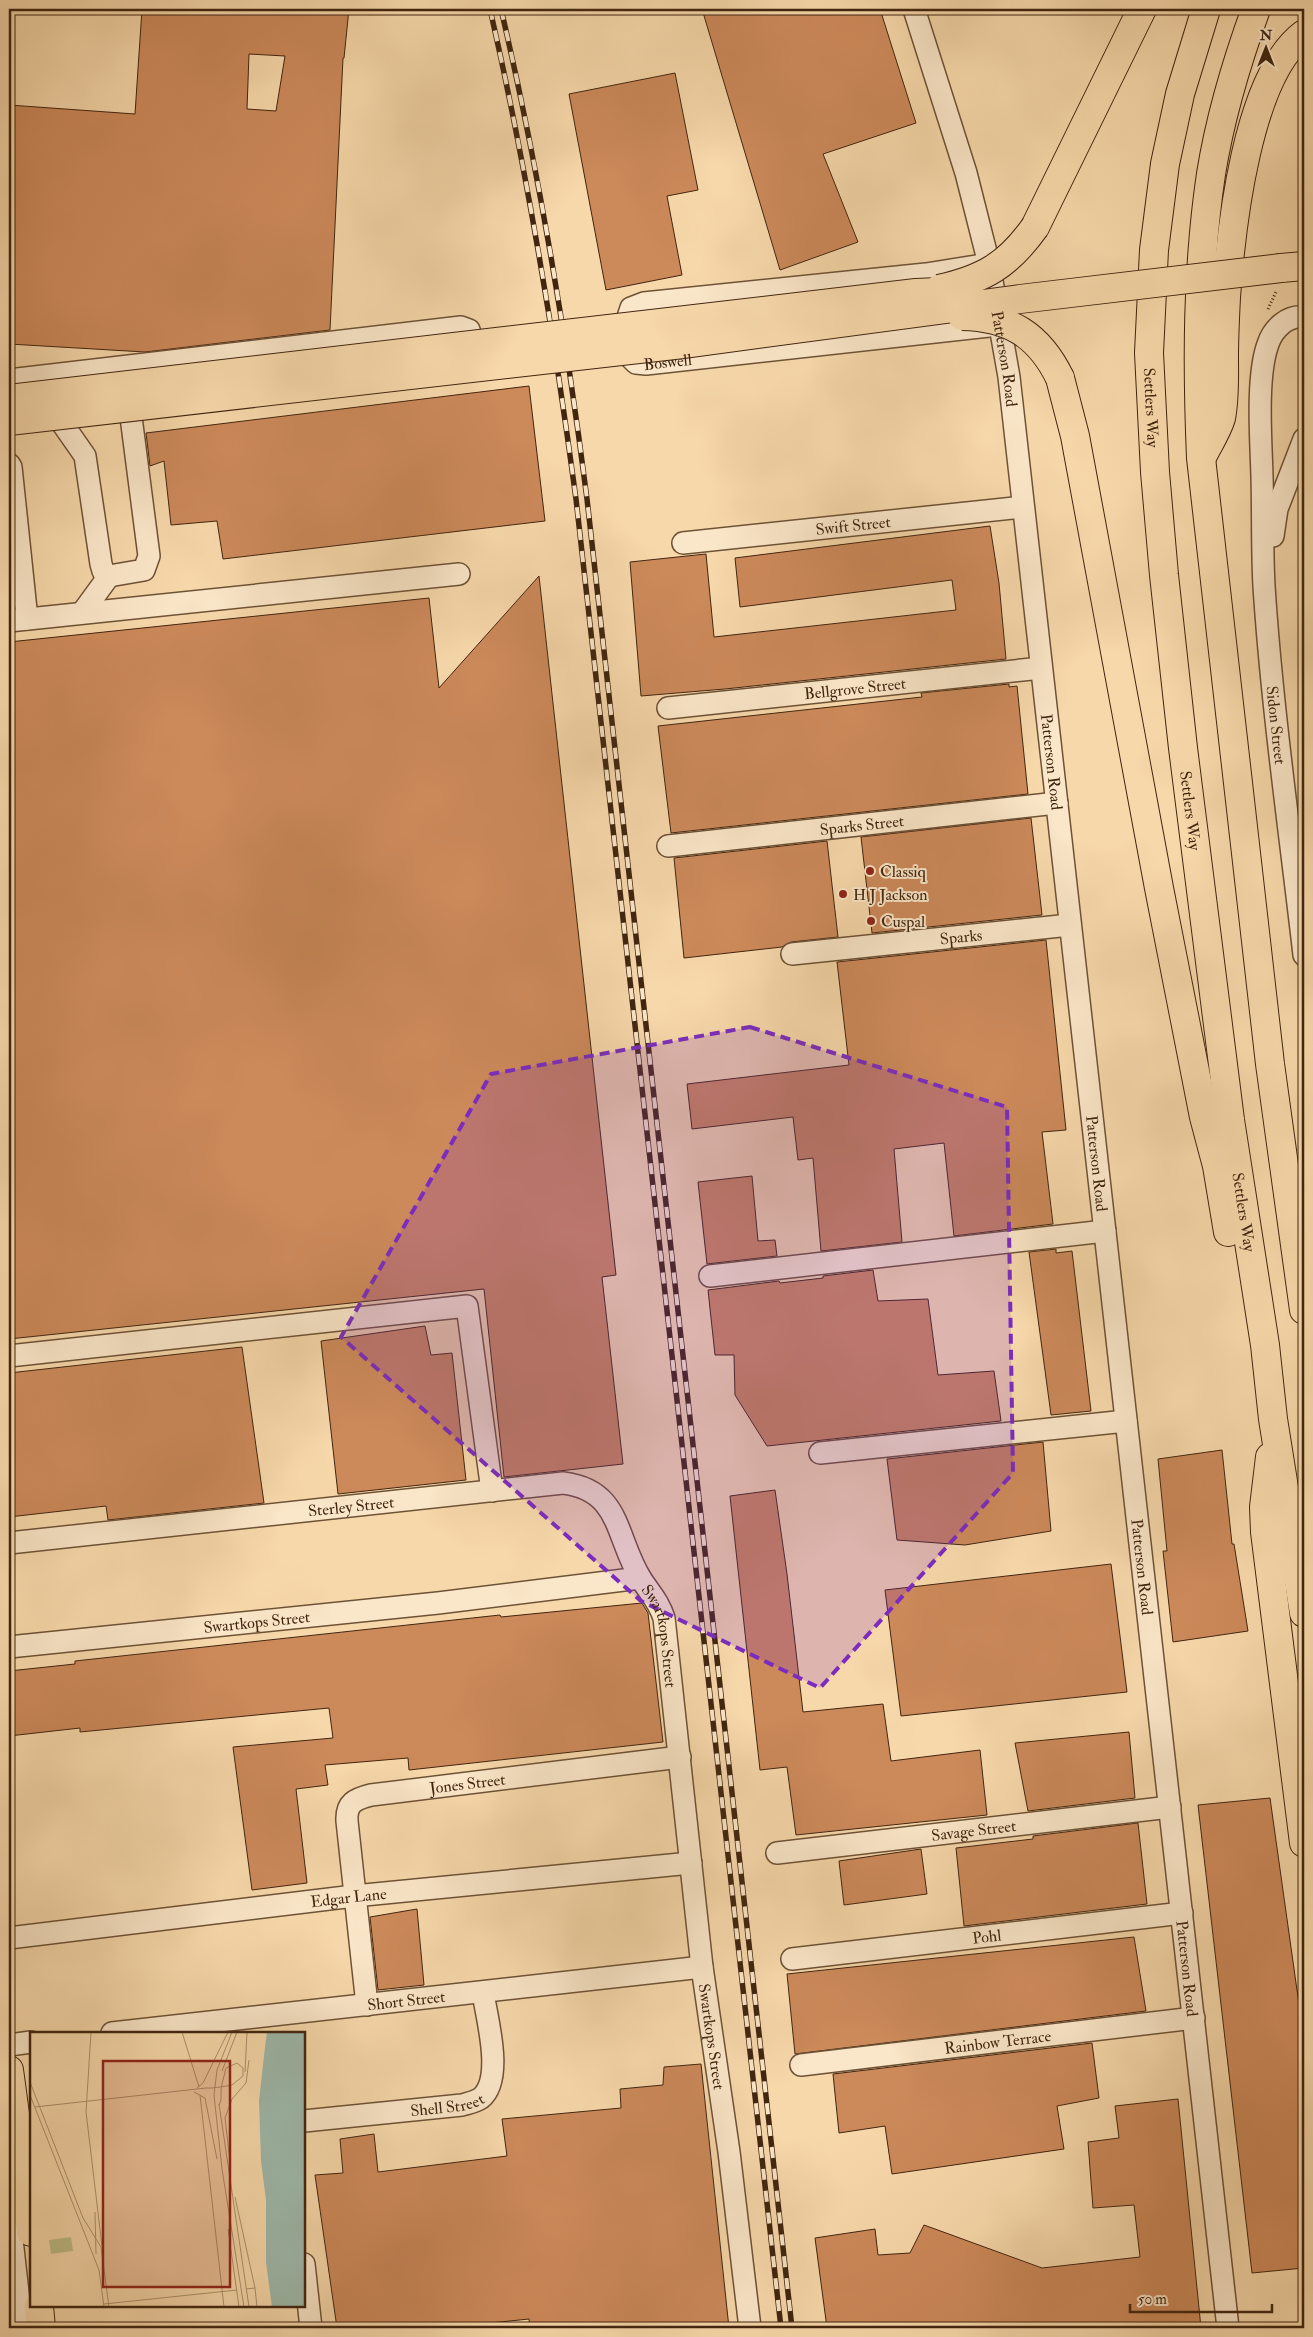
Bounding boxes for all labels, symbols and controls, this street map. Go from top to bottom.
north arrow [1240,22,1290,72]
text: N [1259,27,1273,44]
street label: Patterson Road [986,309,1021,408]
street label: Boswell [643,350,693,375]
street label: Settlers Way [1139,367,1163,449]
street label: Swift Street [815,512,892,540]
street label: Bellgrove Street [803,674,907,704]
street label: Sidon Street [1261,685,1290,766]
street label: Patterson Road [1036,713,1067,811]
street label: Settlers Way [1175,770,1205,853]
street label: Sparks Street [819,811,905,840]
place label: Classiq [880,862,927,882]
marker: Classiq [864,865,876,877]
place label: H J Jackson [853,885,928,906]
marker: H J Jackson [837,888,849,900]
place label: Cuspal [881,912,925,933]
marker: Cuspal [865,915,877,927]
street label: Sparks [939,925,983,950]
street label: Patterson Road [1081,1114,1112,1213]
street label: Settlers Way [1227,1171,1259,1254]
street label: Sterley Street [307,1492,395,1522]
street label: Patterson Road [1126,1518,1157,1616]
street label: Swartkops Street [637,1581,681,1689]
street label: Swartkops Street [203,1607,311,1638]
street label: Jones Street [427,1770,507,1800]
street label: Savage Street [930,1816,1017,1846]
street label: Edgar Lane [310,1884,388,1912]
street label: Patterson Road [1171,1919,1202,2018]
street label: Pohl [971,1925,1002,1949]
street label: Swartkops Street [694,1982,729,2091]
street label: Short Street [366,1987,446,2015]
street label: Rainbow Terrace [943,2026,1053,2059]
inset map [30,2032,305,2307]
street label: Shell Street [409,2089,489,2121]
scale bar [1130,2282,1273,2314]
text: 50 m [1138,2290,1167,2309]

